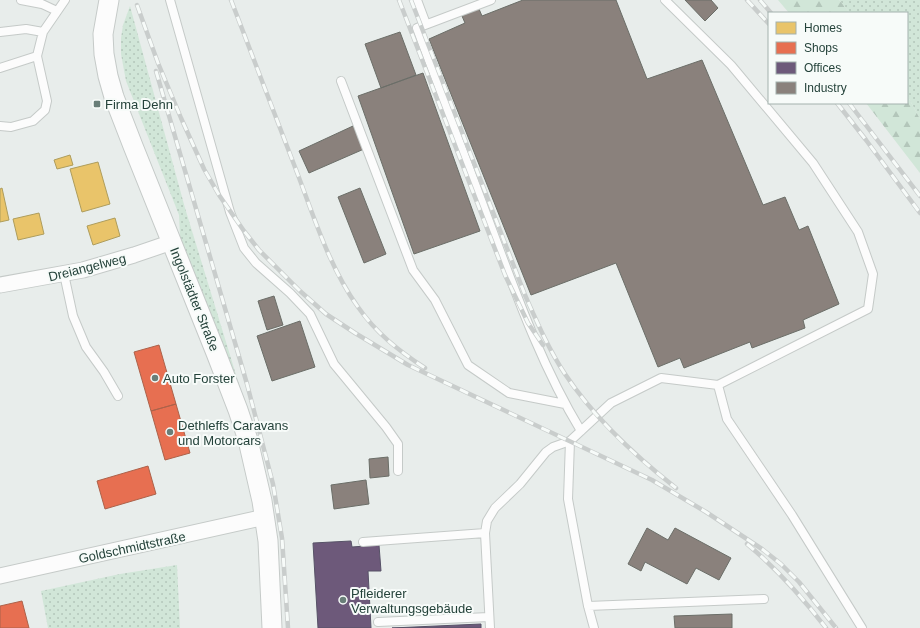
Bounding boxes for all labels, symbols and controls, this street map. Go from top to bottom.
legend [768,12,908,104]
text: Homes [804,21,842,35]
text: Shops [804,41,838,55]
text: Offices [804,61,841,75]
text: Industry [804,81,847,95]
place label: Firma Dehn [105,97,173,112]
marker: Firma Dehn [92,99,102,109]
street label: Ingolstädter Straße [167,245,222,353]
street label: Dreiangelweg [47,251,128,284]
place label: Auto Forster [163,371,235,386]
marker: Auto Forster [150,373,160,383]
place label: Dethleffs Caravans und Motorcars [178,418,289,448]
marker: Dethleffs Caravans und Motorcars [165,427,175,437]
street label: Goldschmidtstraße [77,529,187,566]
place label: Pfleiderer Verwaltungsgebäude [351,586,472,616]
marker: Pfleiderer Verwaltungsgebäude [338,595,348,605]

